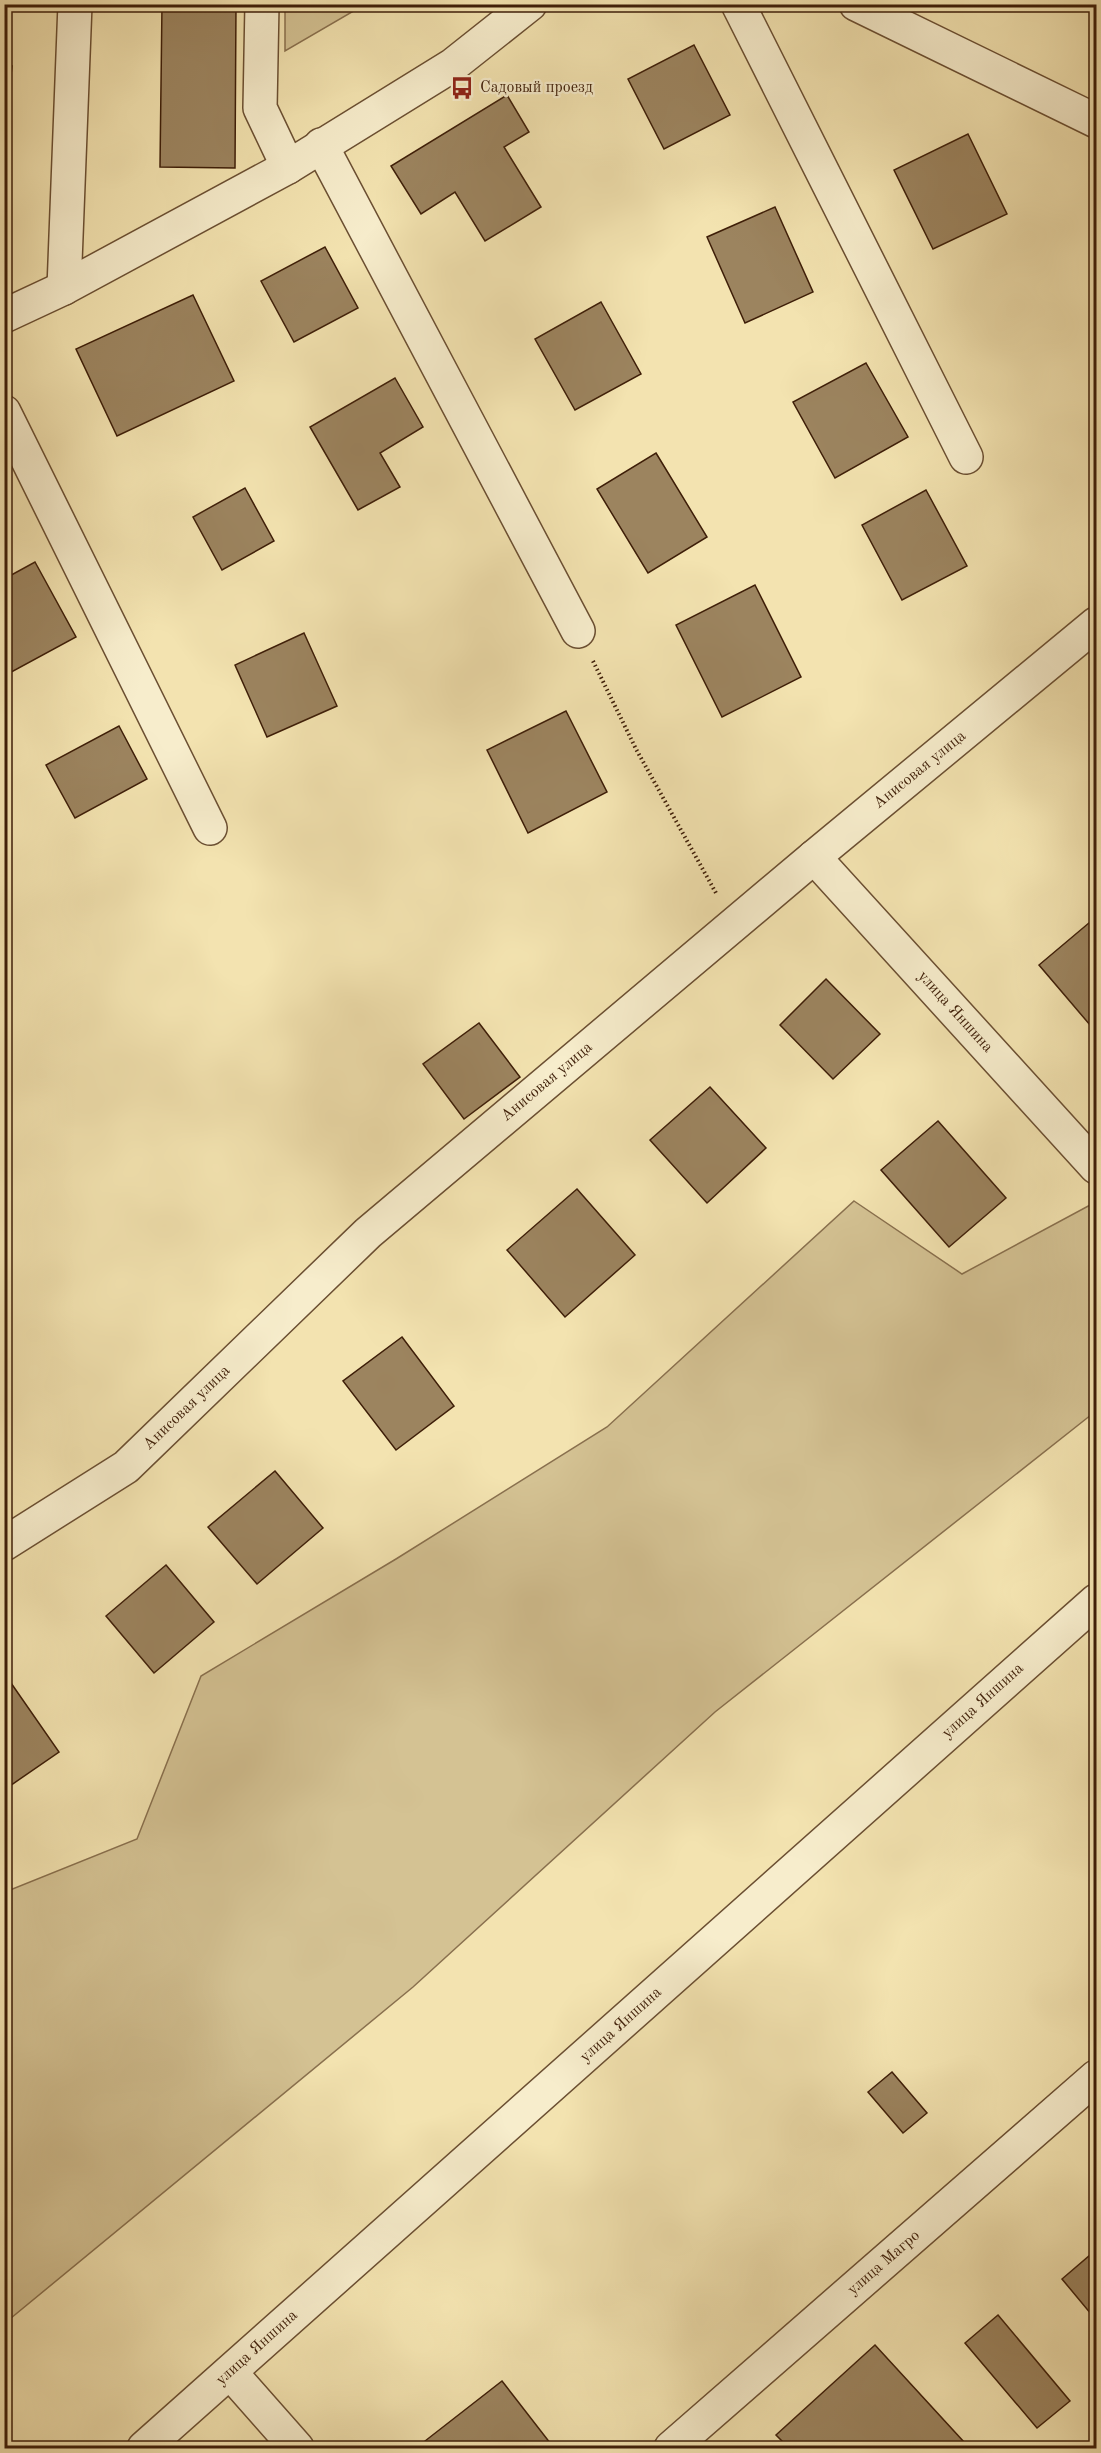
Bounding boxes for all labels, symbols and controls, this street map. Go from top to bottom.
bus stop icon: Садовый проезд [449,75,475,101]
place label: Садовый проезд [480,80,593,96]
street label: Анисовая улица [871,728,969,812]
street label: улица Яншина [914,968,996,1056]
street label: Анисовая улица [498,1039,596,1125]
street label: Анисовая улица [141,1363,234,1453]
street label: улица Яншина [939,1660,1027,1742]
street label: улица Яншина [577,1984,665,2066]
street label: улица Магро [845,2227,923,2299]
street label: улица Яншина [213,2307,301,2389]

